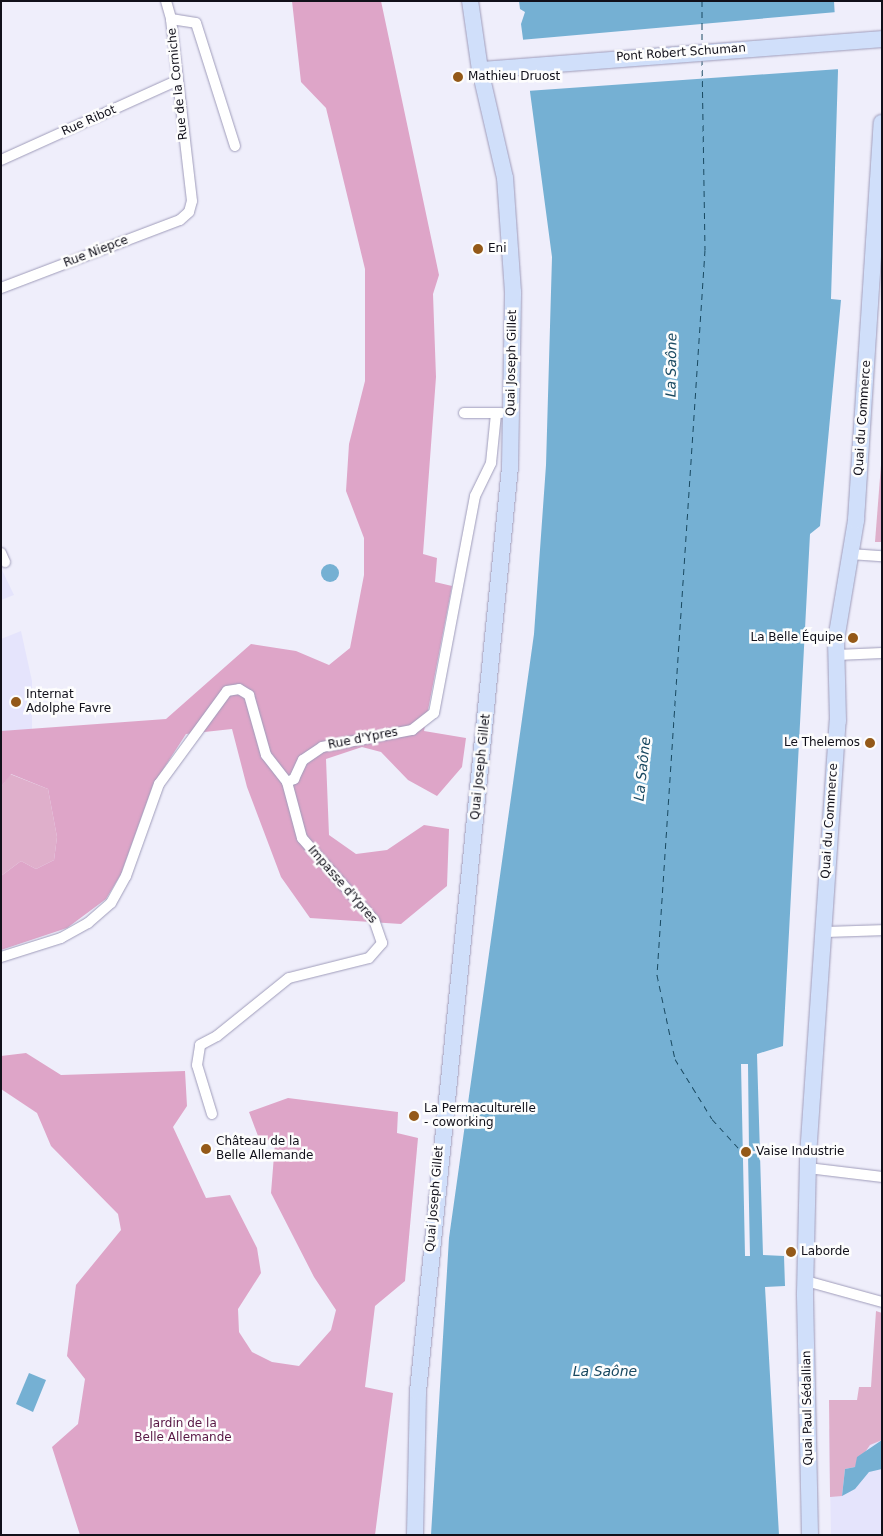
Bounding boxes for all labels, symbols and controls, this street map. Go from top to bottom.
street label: Rue de la Corniche [165,27,191,141]
street label: Pont Robert Schuman [616,41,746,65]
place label: Mathieu Druost [468,70,560,84]
marker: Mathieu Druost [452,71,464,83]
street label: Rue Ribot [60,103,118,139]
street label: Rue Niepce [62,233,130,271]
place label: Eni [488,242,507,256]
marker: Eni [472,243,484,255]
street label: Quai Joseph Gillet [504,310,520,416]
water label: La Saône [662,333,680,397]
street label: Quai du Commerce [852,360,874,476]
place label: La Belle Équipe [751,631,843,645]
marker: La Belle Équipe [847,632,859,644]
place label: Internat Adolphe Favre [26,688,111,716]
marker: Internat Adolphe Favre [10,696,22,708]
street label: Quai Joseph Gillet [468,713,494,821]
street label: Rue d'Ypres [327,725,399,753]
water label: La Saône [630,736,654,802]
place label: Le Thelemos [784,736,860,750]
marker: Le Thelemos [864,737,876,749]
street label: Quai du Commerce [819,763,841,879]
street label: Impasse d'Ypres [304,843,380,927]
place label: La Permaculturelle - coworking [424,1102,536,1130]
marker: La Permaculturelle - coworking [408,1110,420,1122]
place label: Château de la Belle Allemande [216,1135,313,1163]
marker: Château de la Belle Allemande [200,1143,212,1155]
street label: Quai Joseph Gillet [423,1145,447,1253]
place label: Vaise Industrie [756,1145,844,1159]
marker: Vaise Industrie [740,1146,752,1158]
place label: Laborde [801,1245,850,1259]
marker: Laborde [785,1246,797,1258]
street label: Quai Paul Sédallian [800,1350,816,1466]
water label: La Saône [573,1363,637,1379]
park label: Jardin de la Belle Allemande [134,1417,232,1445]

